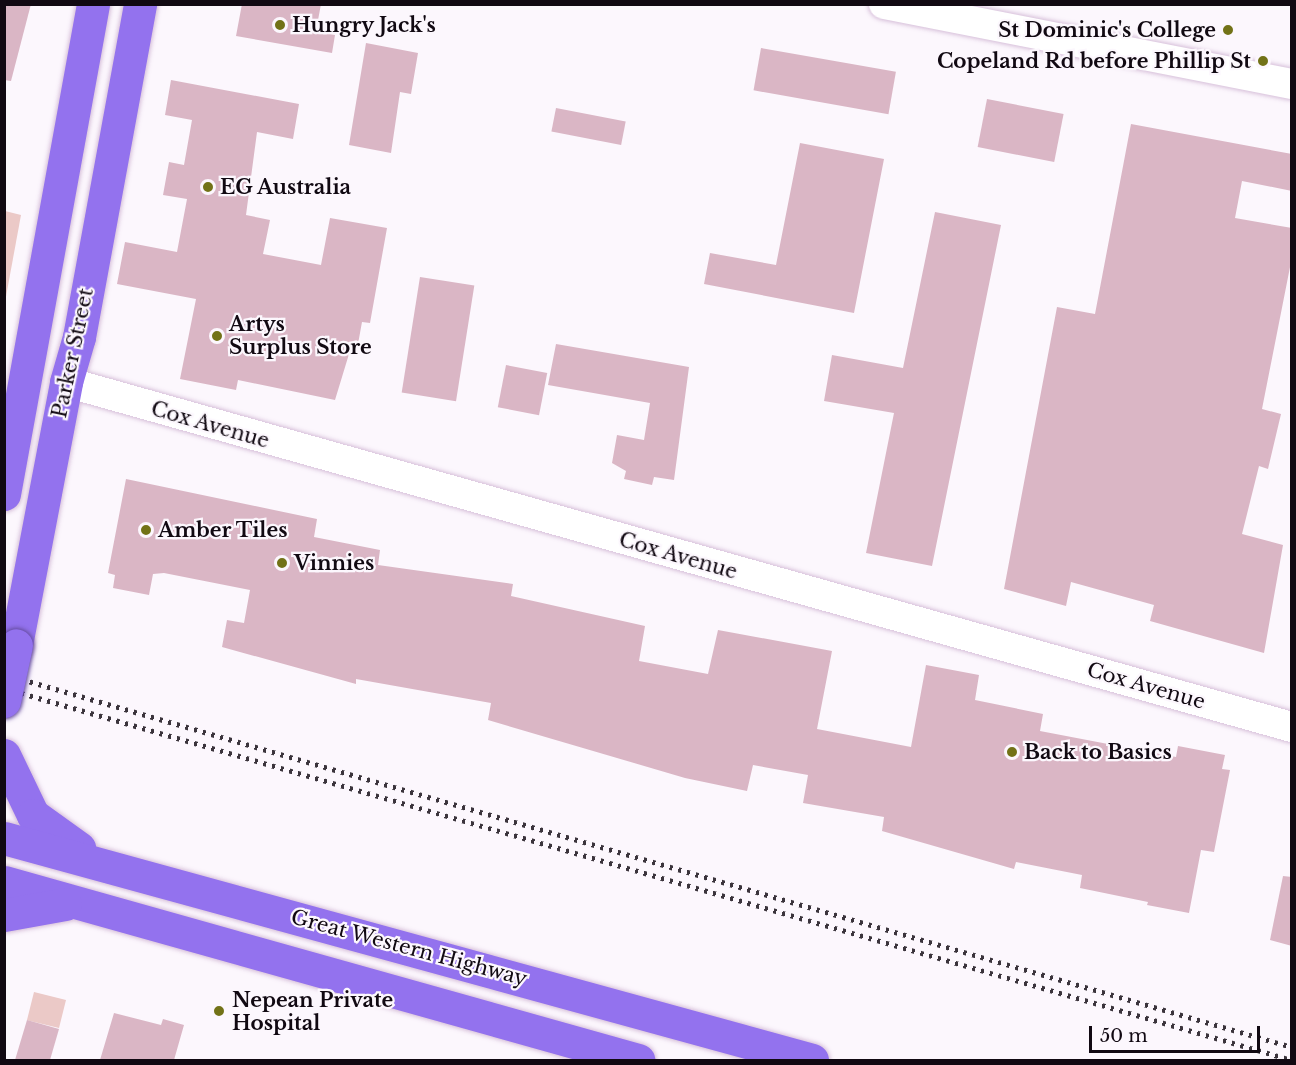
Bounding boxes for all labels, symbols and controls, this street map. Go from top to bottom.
place label: Hungry Jack's [292,13,436,37]
marker: Hungry Jack's [273,18,287,32]
place label: St Dominic's College [998,18,1216,42]
marker: St Dominic's College [1221,23,1235,37]
place label: Copeland Rd before Phillip St [937,49,1251,73]
marker: Copeland Rd before Phillip St [1256,54,1270,68]
place label: EG Australia [220,175,352,199]
marker: EG Australia [201,180,215,194]
street label: Parker Street [47,286,99,420]
place label: Artys Surplus Store [229,312,372,359]
marker: Artys Surplus Store [210,329,224,343]
street label: Cox Avenue [148,397,272,453]
place label: Amber Tiles [158,518,288,542]
marker: Amber Tiles [139,523,153,537]
street label: Cox Avenue [616,528,740,584]
place label: Vinnies [294,551,374,575]
marker: Vinnies [275,556,289,570]
street label: Cox Avenue [1084,658,1208,714]
place label: Back to Basics [1024,740,1172,764]
marker: Back to Basics [1005,745,1019,759]
street label: Great Western Highway [288,905,530,991]
place label: Nepean Private Hospital [232,988,393,1035]
marker: Nepean Private Hospital [210,1002,228,1020]
scale bar [1092,1014,1263,1052]
text: 50 m [1100,1025,1148,1047]

